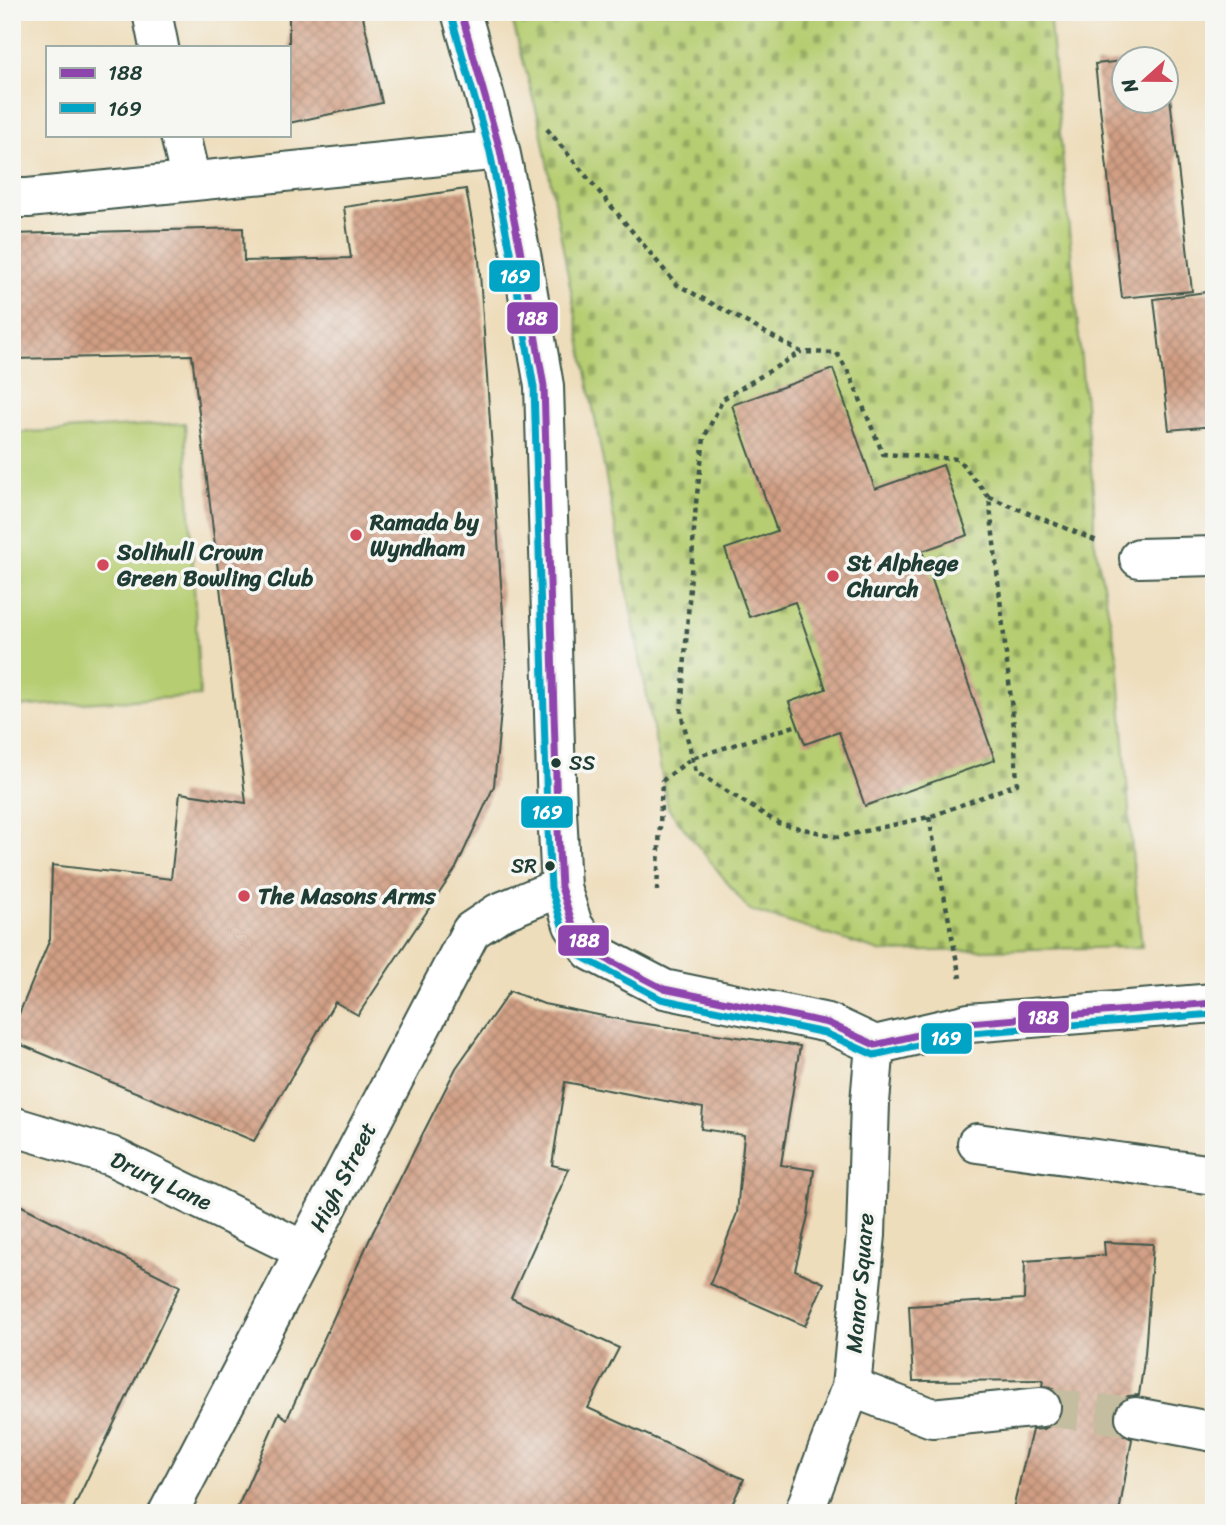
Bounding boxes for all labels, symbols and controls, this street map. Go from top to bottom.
legend [46,46,290,136]
north arrow [1110,46,1180,116]
text: 188 [108,54,143,92]
text: N [1112,73,1148,99]
text: 169 [108,90,142,128]
line badge: 169 [488,259,541,293]
text: 169 [500,260,531,293]
line badge: 188 [506,301,559,335]
text: 188 [516,302,548,335]
place label: Ramada by Wyndham [369,502,480,569]
marker: Ramada by Wyndham [348,527,364,543]
place label: Solihull Crown Green Bowling Club [116,532,313,599]
place label: St Alphege Church [846,543,959,610]
marker: Solihull Crown Green Bowling Club [95,557,111,573]
marker: St Alphege Church [825,568,841,584]
place label: SS [569,744,595,782]
marker: SS [549,756,563,770]
line badge: 169 [520,795,574,829]
text: 169 [532,796,563,829]
place label: SR [511,847,537,885]
marker: SR [543,859,557,873]
place label: The Masons Arms [258,876,437,917]
marker: The Masons Arms [236,888,252,904]
line badge: 188 [557,924,610,957]
text: 188 [568,924,600,957]
line badge: 188 [1017,1000,1070,1034]
text: 188 [1027,1001,1059,1034]
line badge: 169 [920,1022,973,1055]
text: 169 [931,1022,962,1055]
street label: High Street [298,1115,388,1239]
street label: Drury Lane [103,1140,219,1222]
street label: Manor Square [833,1211,887,1355]

